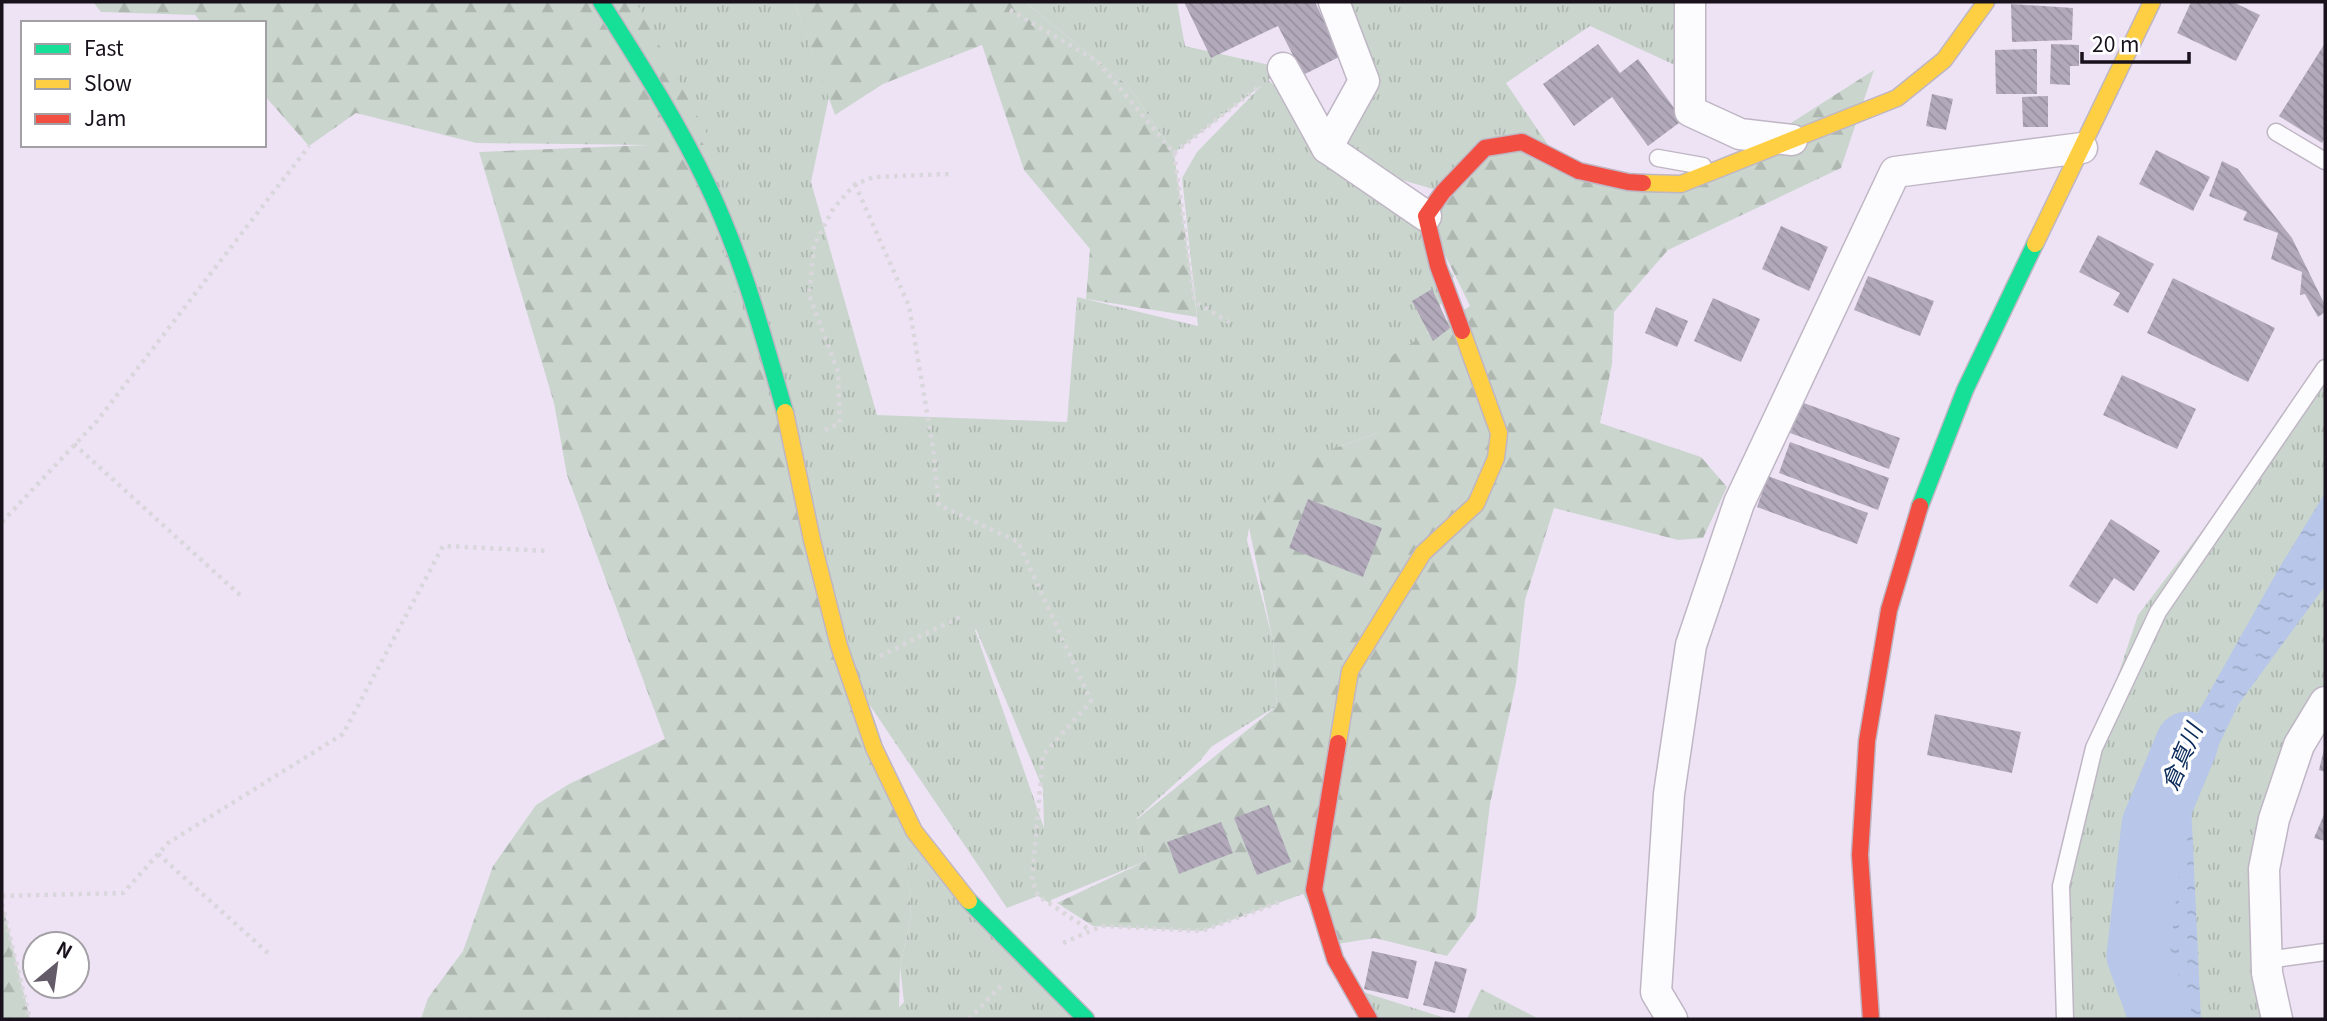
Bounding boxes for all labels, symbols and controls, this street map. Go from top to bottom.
legend [21,21,266,147]
scale bar [2082,21,2189,65]
text: 20 m [2092,28,2139,58]
text: Fast [84,32,124,62]
text: Slow [84,67,132,97]
text: Jam [84,102,127,132]
water label: 倉真川 [2151,715,2210,795]
north arrow [21,930,91,1000]
text: N [52,934,78,964]

